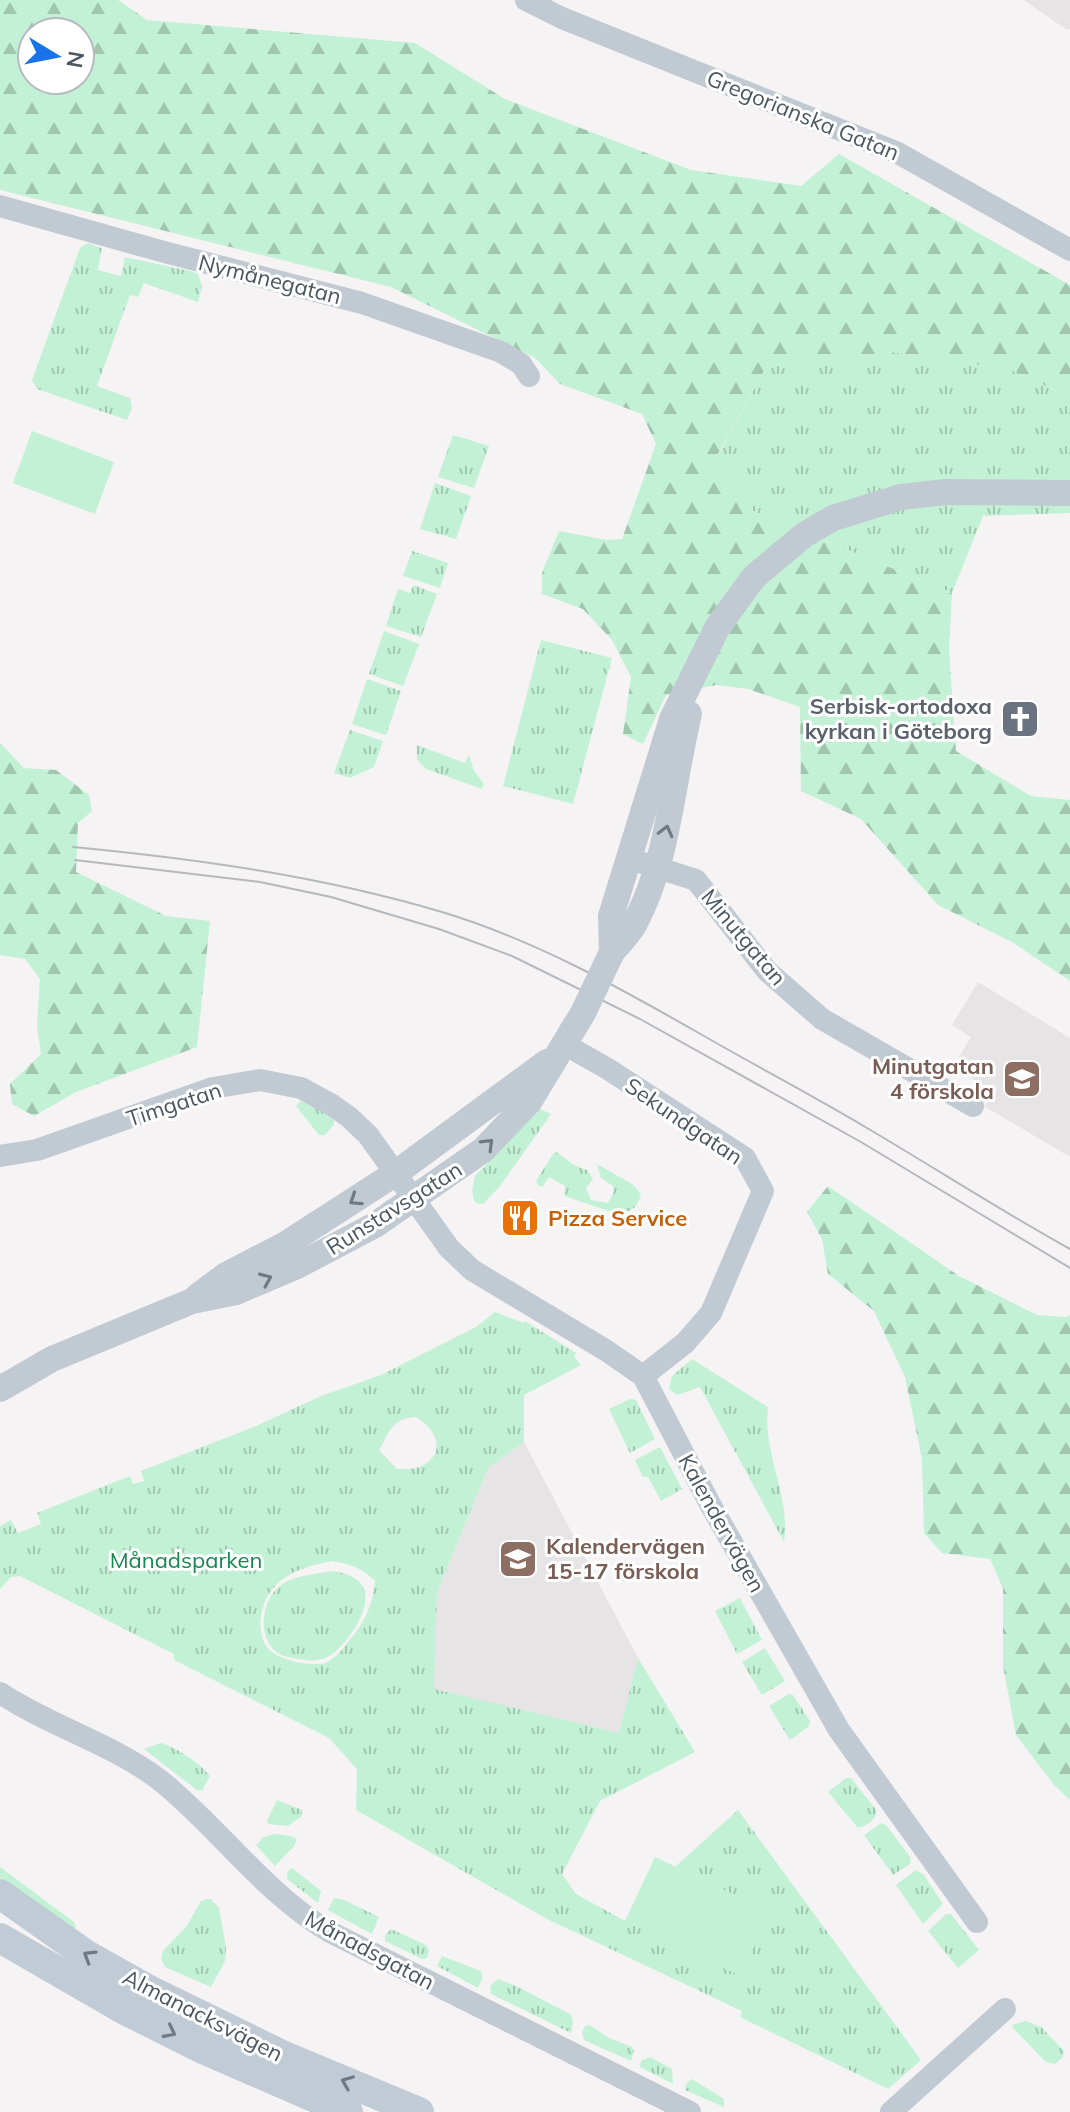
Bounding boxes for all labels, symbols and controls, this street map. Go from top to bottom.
north arrow [16,16,96,96]
text: N [60,49,91,70]
street label: Gregorianska Gatan [703,64,903,166]
street label: Nymånegatan [196,248,344,310]
place label: Serbisk-ortodoxa kyrkan i Göteborg [805,692,992,745]
church icon: Serbisk-ortodoxa kyrkan i Göteborg [999,698,1041,740]
one-way arrow [657,825,674,839]
street label: Minutgatan [695,883,793,991]
place label: Minutgatan 4 förskola [872,1052,994,1105]
school or university icon: Minutgatan 4 förskola [1001,1058,1043,1100]
street label: Sekundgatan [620,1071,748,1171]
street label: Timgatan [123,1076,225,1132]
one-way arrow [479,1139,493,1154]
street label: Runstavsgatan [321,1155,467,1261]
one-way arrow [350,1190,364,1205]
restaurant icon: Pizza Service [499,1197,541,1239]
place label: Pizza Service [548,1204,687,1232]
one-way arrow [258,1272,273,1288]
street label: Kalendervägen [672,1449,772,1597]
place label: Kalendervägen 15-17 förskola [546,1532,705,1585]
school or university icon: Kalendervägen 15-17 förskola [497,1538,539,1580]
park label: Månadsparken [110,1546,262,1574]
street label: Månadsgatan [300,1904,440,1996]
one-way arrow [83,1950,98,1965]
street label: Almanacksvägen [118,1963,288,2067]
one-way arrow [161,2023,176,2038]
one-way arrow [341,2076,355,2092]

